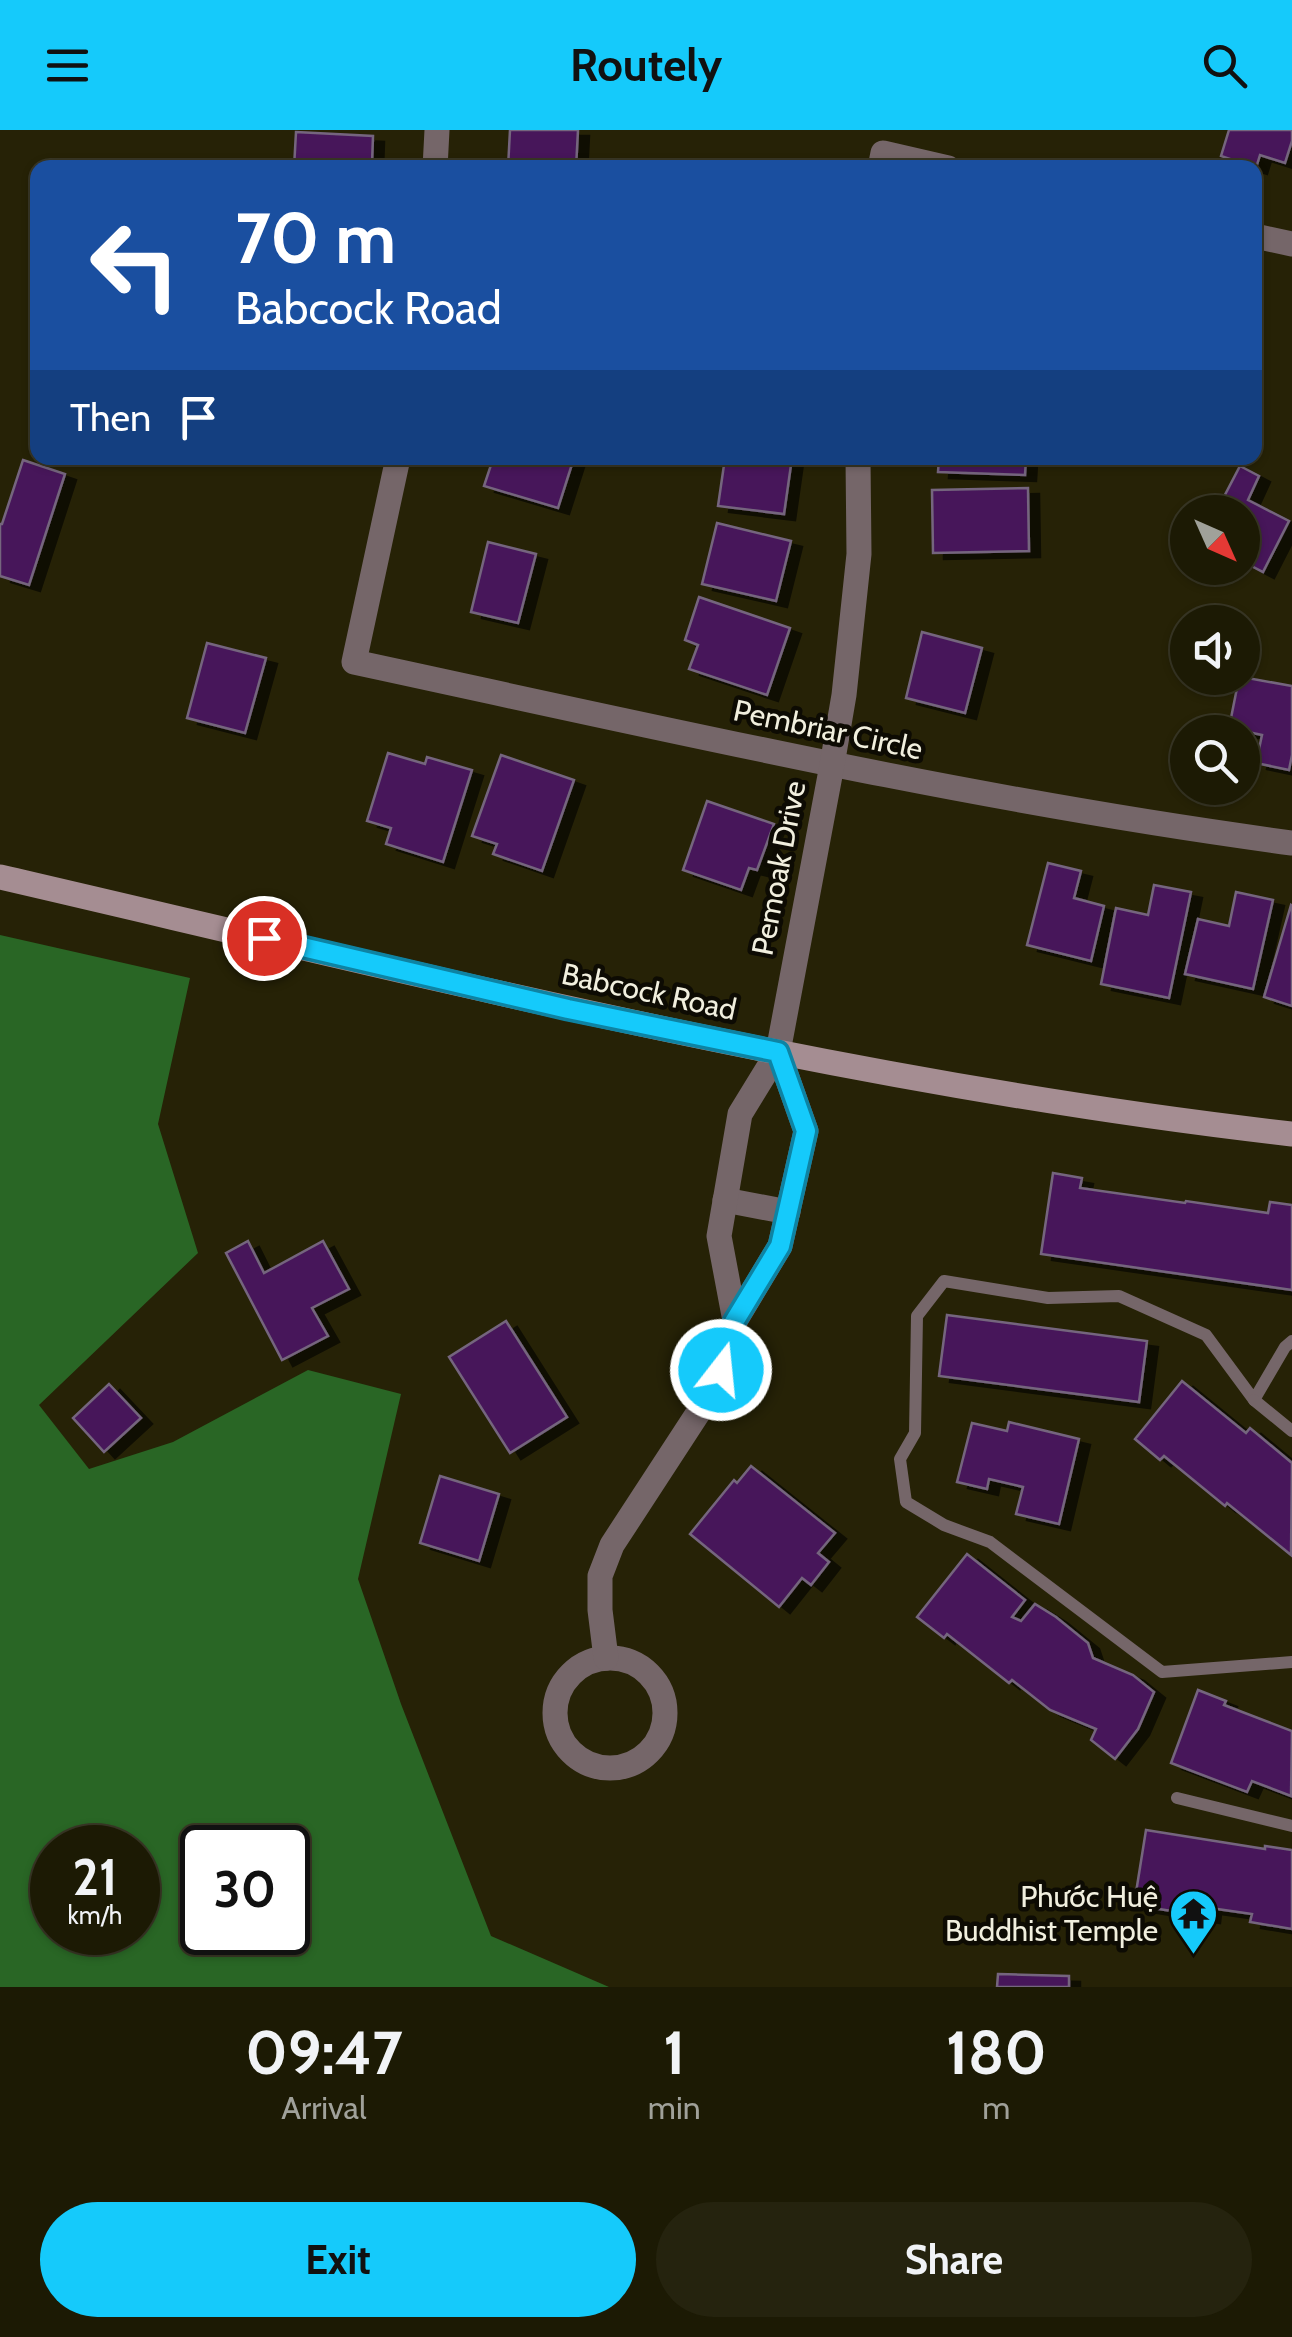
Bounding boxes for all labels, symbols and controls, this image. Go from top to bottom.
icon: menu [40,38,95,93]
text: Routely [570,38,722,92]
icon: search [1197,38,1252,93]
text: 70 m [235,195,396,281]
icon: left [70,200,200,330]
text: Babcock Road [235,281,502,335]
icon: arrive [171,390,226,445]
text: Then [70,394,151,441]
north arrow [1170,495,1260,585]
map controls [1170,495,1260,805]
button: sound [1170,605,1260,695]
street label: Pembriar Circle [730,691,926,768]
button: search [1170,715,1260,805]
street label: Pemoak Drive [743,778,814,958]
pin [222,896,307,981]
icon: arrive [237,911,292,966]
street label: Babcock Road [558,955,740,1028]
position arrow [669,1318,773,1422]
speed limit sign: 30 [180,1825,310,1955]
text: 21 [73,1847,117,1908]
place label: Phước Huệ Buddhist Temple [945,1878,1158,1949]
temple icon: Phước Huệ Buddhist Temple [1167,1888,1219,1956]
text: km/h [68,1900,122,1930]
text: 09:47 [245,2016,403,2089]
text: 1 [663,2016,685,2089]
text: 180 [946,2016,1047,2089]
text: Arrival [281,2088,367,2127]
text: min [648,2088,701,2127]
text: m [982,2088,1010,2127]
button: Exit [40,2202,636,2317]
button: Share [656,2202,1252,2317]

